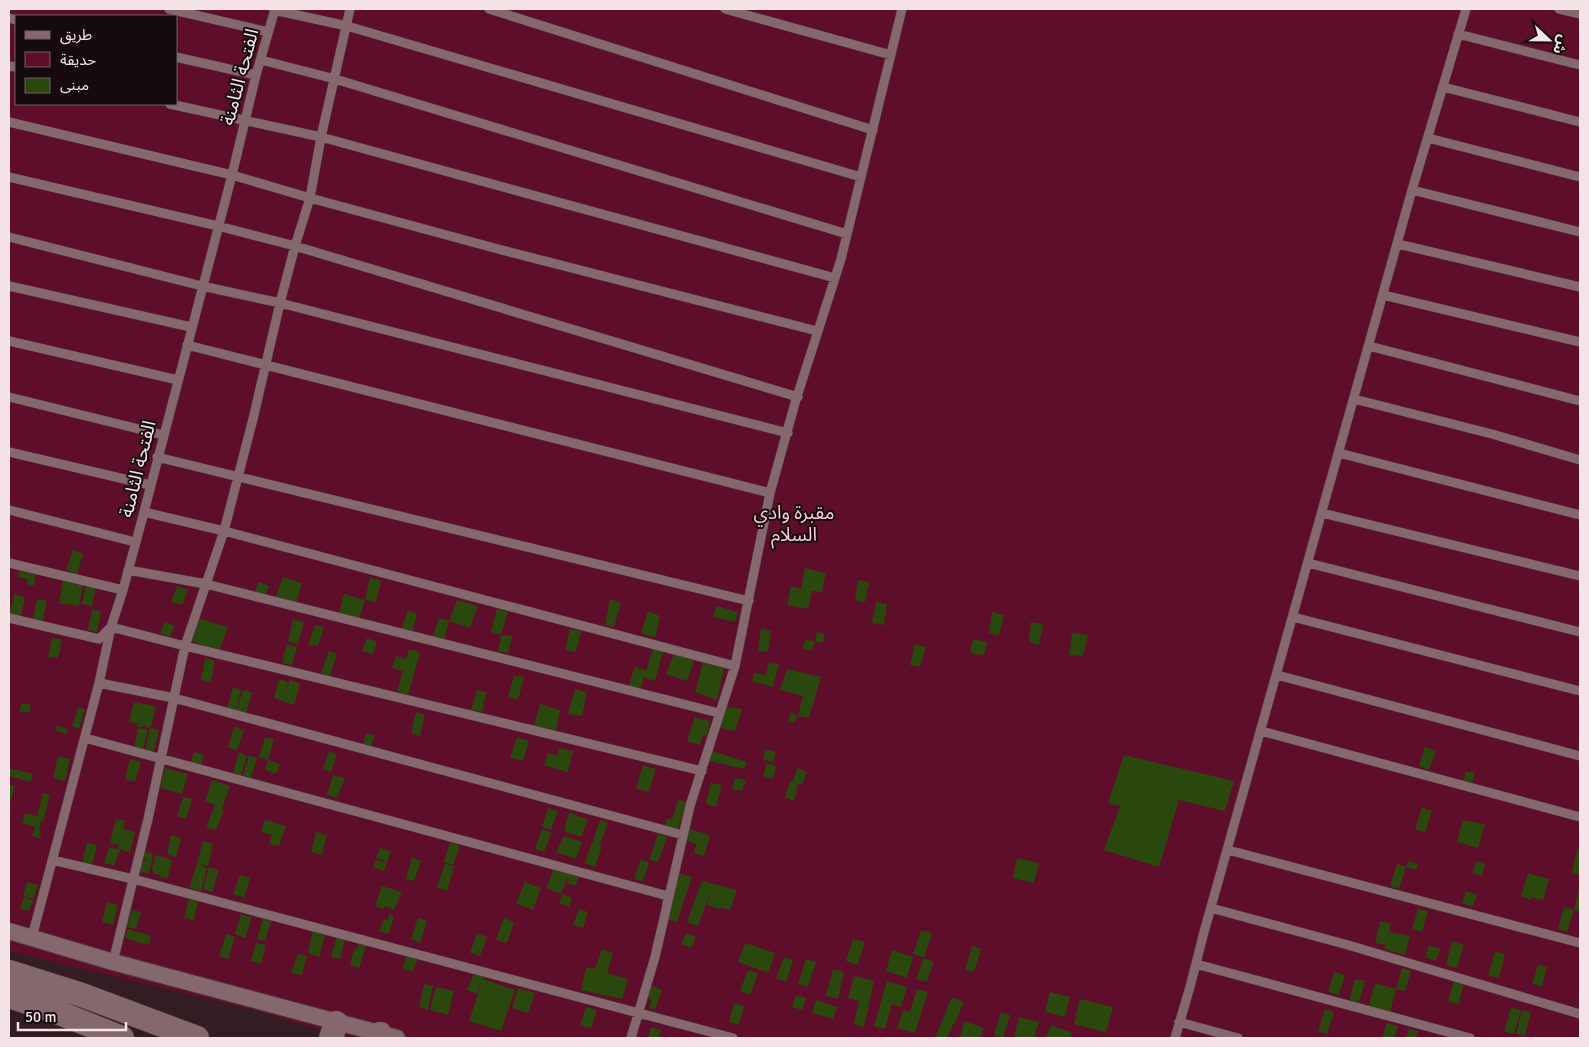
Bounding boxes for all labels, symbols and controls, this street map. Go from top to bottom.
legend [15,15,178,105]
north arrow [1524,15,1574,65]
text: طريق [60,26,92,45]
street label: الفتحة الثامنة [216,26,264,128]
text: ش [1549,33,1572,57]
text: حديقة [60,51,96,69]
text: مبنى [60,76,89,94]
street label: الفتحة الثامنة [114,418,162,520]
park label: مقبرة وادي السلام [753,501,835,549]
scale bar [18,1000,125,1032]
text: 50 m [25,1008,56,1026]

